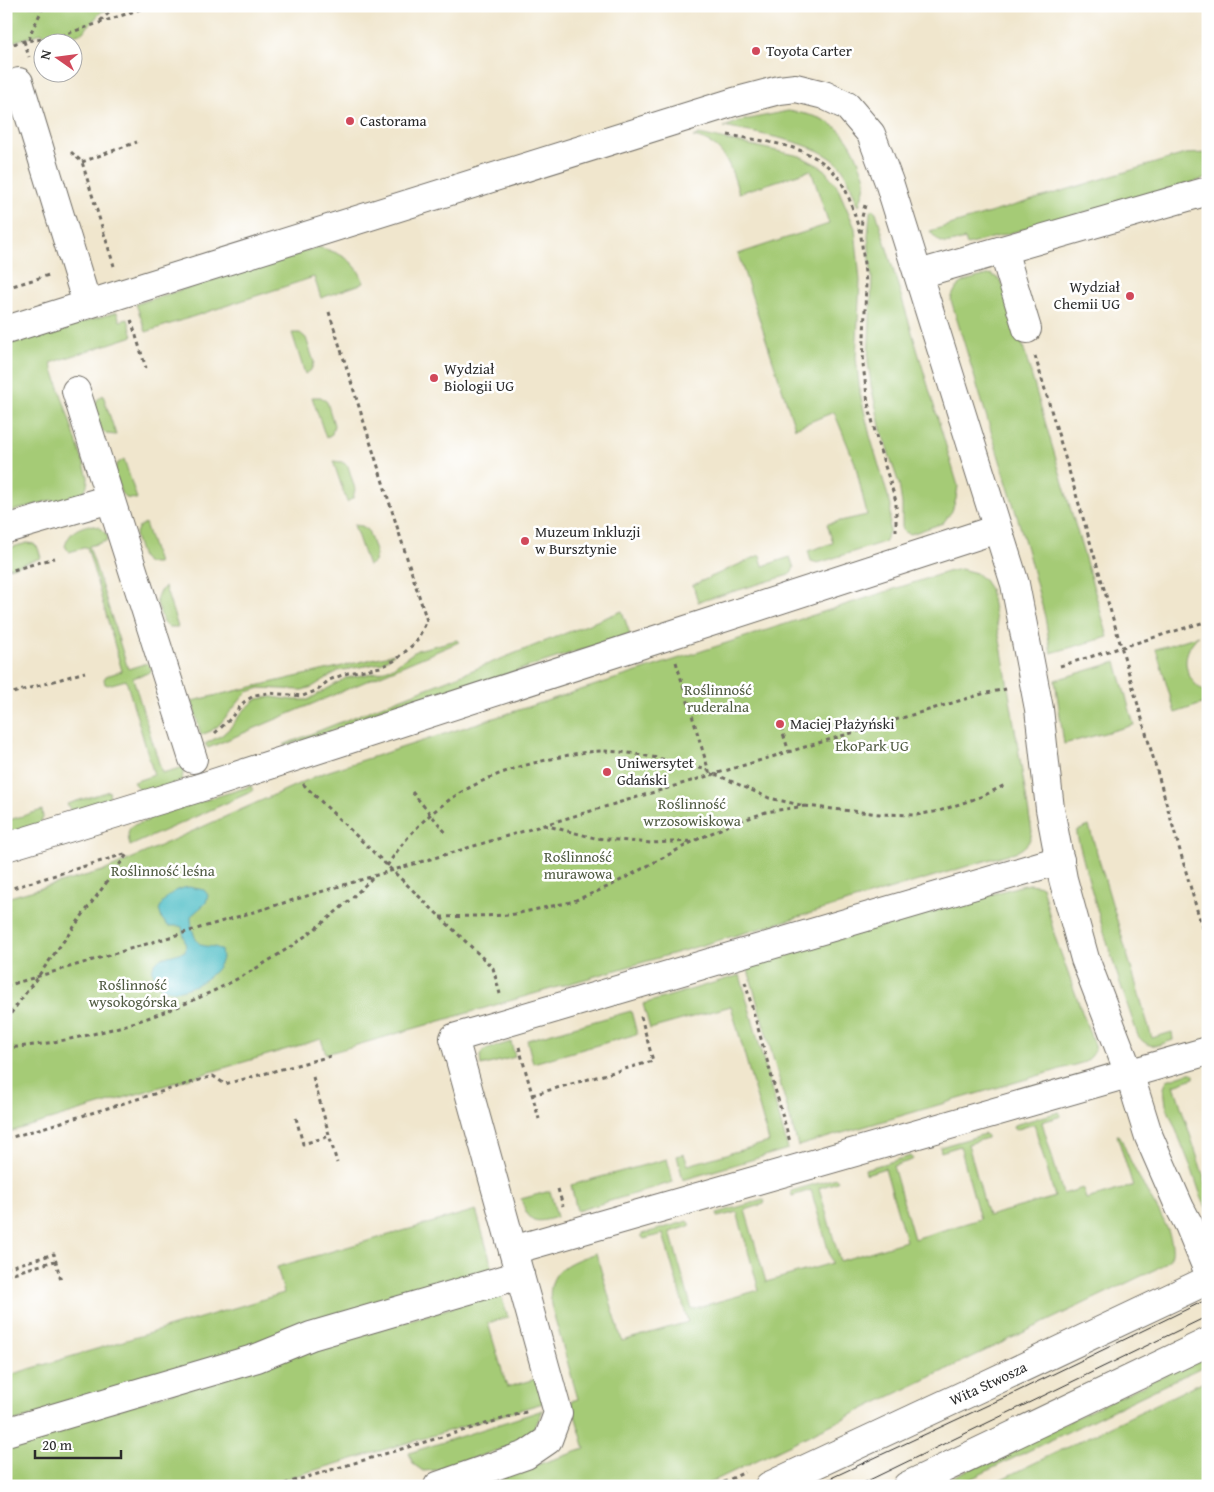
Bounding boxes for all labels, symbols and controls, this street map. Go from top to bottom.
north arrow [32,32,82,82]
place label: Toyota Carter [766,40,852,61]
marker: Toyota Carter [750,45,762,57]
text: N [35,47,56,62]
place label: Castorama [360,110,427,131]
marker: Castorama [344,115,356,127]
place label: Wydział Chemii UG [1054,276,1121,314]
marker: Wydział Chemii UG [1124,290,1136,302]
place label: Wydział Biologii UG [444,358,514,396]
marker: Wydział Biologii UG [428,372,440,384]
place label: Muzeum Inkluzji w Bursztynie [535,521,640,559]
marker: Muzeum Inkluzji w Bursztynie [519,535,531,547]
park label: Roślinność ruderalna [684,679,752,717]
place label: Maciej Płażyński [790,713,894,734]
marker: Maciej Płażyński [774,718,786,730]
park label: EkoPark UG [835,735,909,756]
place label: Uniwersytet Gdański [617,752,695,790]
marker: Uniwersytet Gdański [601,766,613,778]
park label: Roślinność wrzosowiskowa [643,793,741,831]
park label: Roślinność murawowa [544,846,612,884]
park label: Roślinność leśna [111,860,215,881]
park label: Roślinność wysokogórska [89,974,177,1012]
street label: Wita Stwosza [946,1356,1030,1410]
scale bar [35,1427,121,1459]
text: 20 m [42,1434,73,1455]

